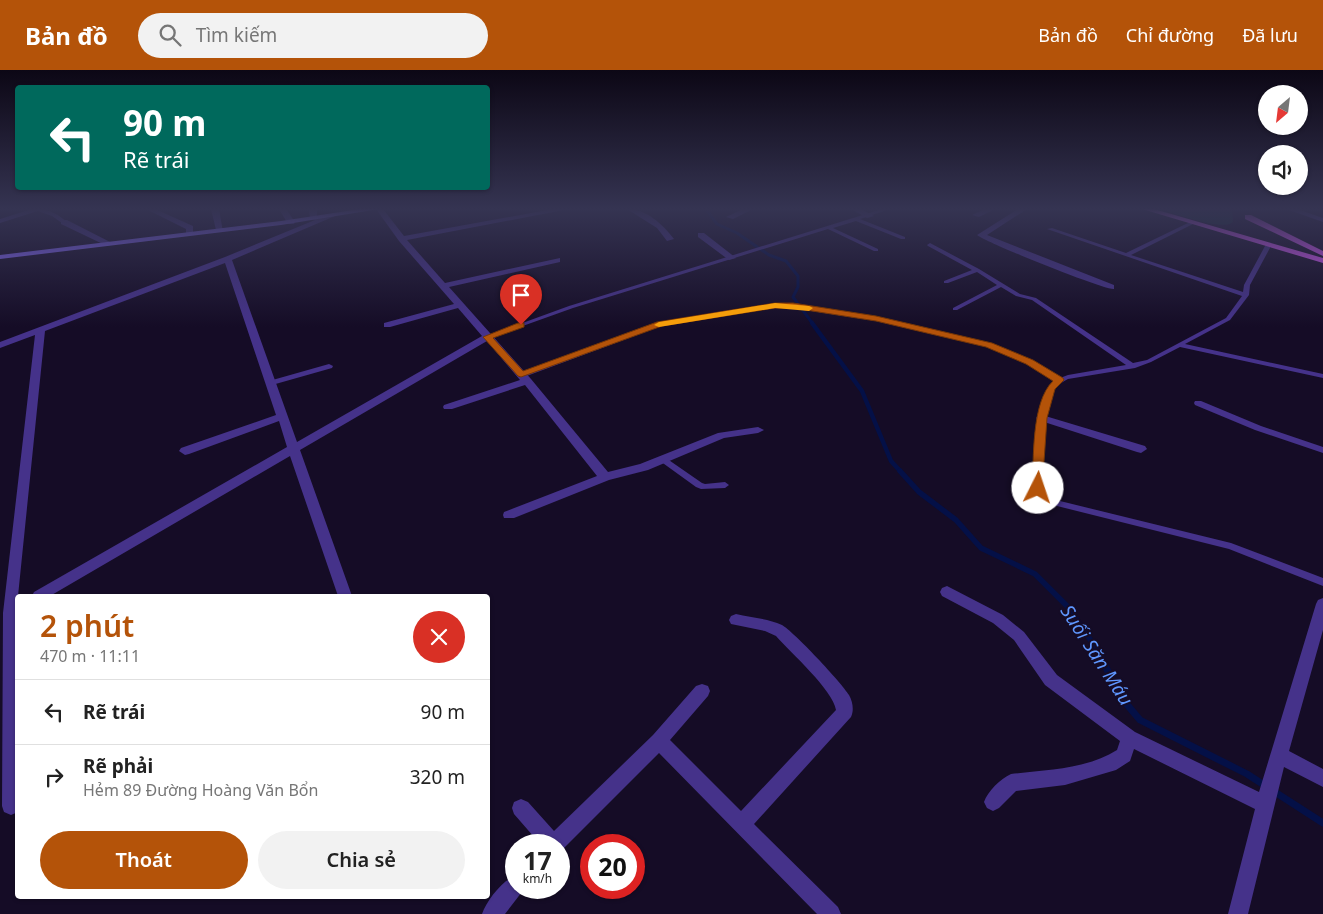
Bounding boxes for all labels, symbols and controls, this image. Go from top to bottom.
search box [138,13,488,58]
text: Bản đồ [25,19,108,52]
icon: search [156,21,184,49]
text: Tìm kiếm [196,22,277,48]
text: Bản đồ [1038,23,1098,47]
text: Chỉ đường [1126,23,1214,47]
text: Đã lưu [1242,23,1298,47]
north arrow [1258,85,1308,135]
map controls [1258,85,1308,195]
text: 90 m [123,99,206,146]
icon: left [40,105,105,170]
text: Rẽ trái [123,144,189,174]
button: sound [1258,145,1308,195]
pin [500,274,542,325]
icon: arrive [507,281,535,309]
position arrow [1011,461,1063,513]
water label: Suối Săn Máu [1055,600,1139,710]
text: 2 phút [40,605,134,646]
button: close [413,611,465,663]
text: 470 m · 11:11 [40,645,140,667]
icon: left [40,698,68,726]
text: Rẽ trái [83,699,145,725]
text: 90 m [421,699,465,725]
text: Rẽ phải [83,753,153,779]
icon: right [40,763,68,791]
text: 320 m [410,764,465,790]
text: Hẻm 89 Đường Hoàng Văn Bổn [83,779,318,801]
button: Thoát [40,831,248,889]
button: Chia sẻ [258,831,465,889]
speed limit sign: 20 [580,834,645,899]
text: 17 [523,843,552,877]
text: km/h [523,870,552,887]

